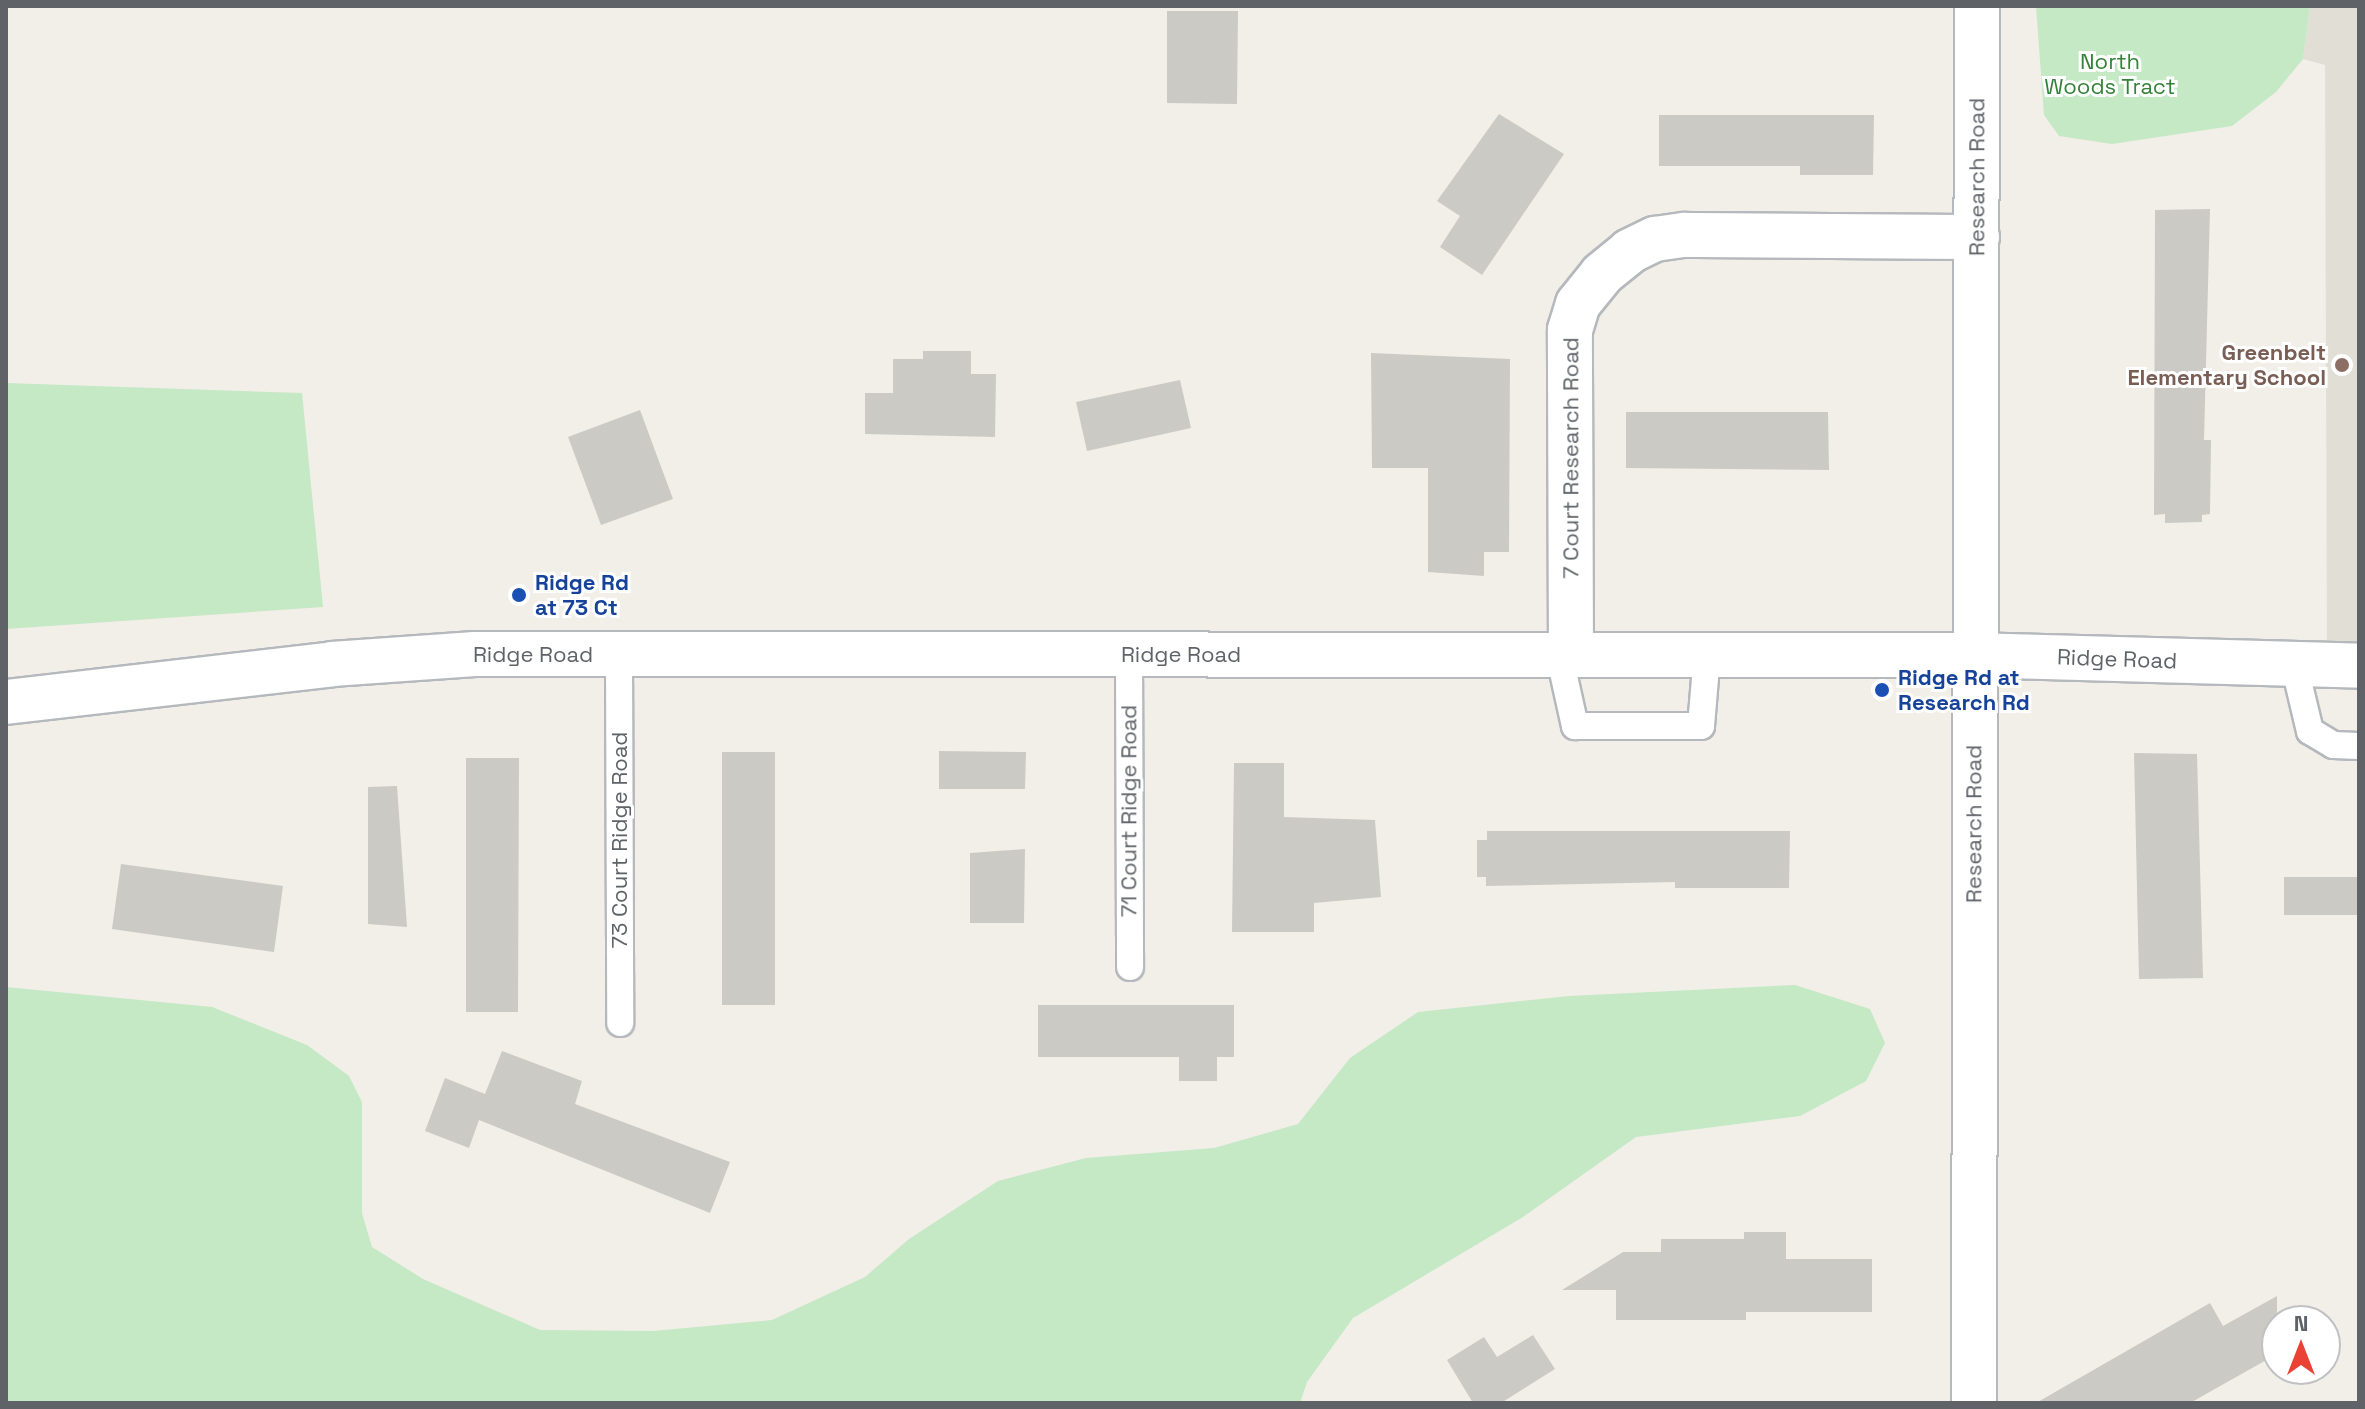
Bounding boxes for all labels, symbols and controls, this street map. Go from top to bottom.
park label: North Woods Tract [2044,48,2176,100]
street label: Research Road [1964,98,1990,256]
street label: 7 Court Research Road [1558,337,1584,579]
place label: Greenbelt Elementary School [2127,339,2326,390]
marker: Greenbelt Elementary School [2333,356,2351,374]
place label: Ridge Rd at 73 Ct [535,569,629,620]
marker: Ridge Rd at 73 Ct [510,586,528,604]
street label: Ridge Road [473,642,593,668]
street label: Ridge Road [1121,642,1241,668]
street label: Ridge Road [2056,644,2178,674]
place label: Ridge Rd at Research Rd [1898,664,2030,716]
marker: Ridge Rd at Research Rd [1873,681,1891,699]
street label: 71 Court Ridge Road [1116,705,1142,917]
street label: 73 Court Ridge Road [607,732,633,948]
street label: Research Road [1961,745,1987,903]
north arrow [2261,1305,2341,1385]
text: N [2294,1309,2308,1337]

